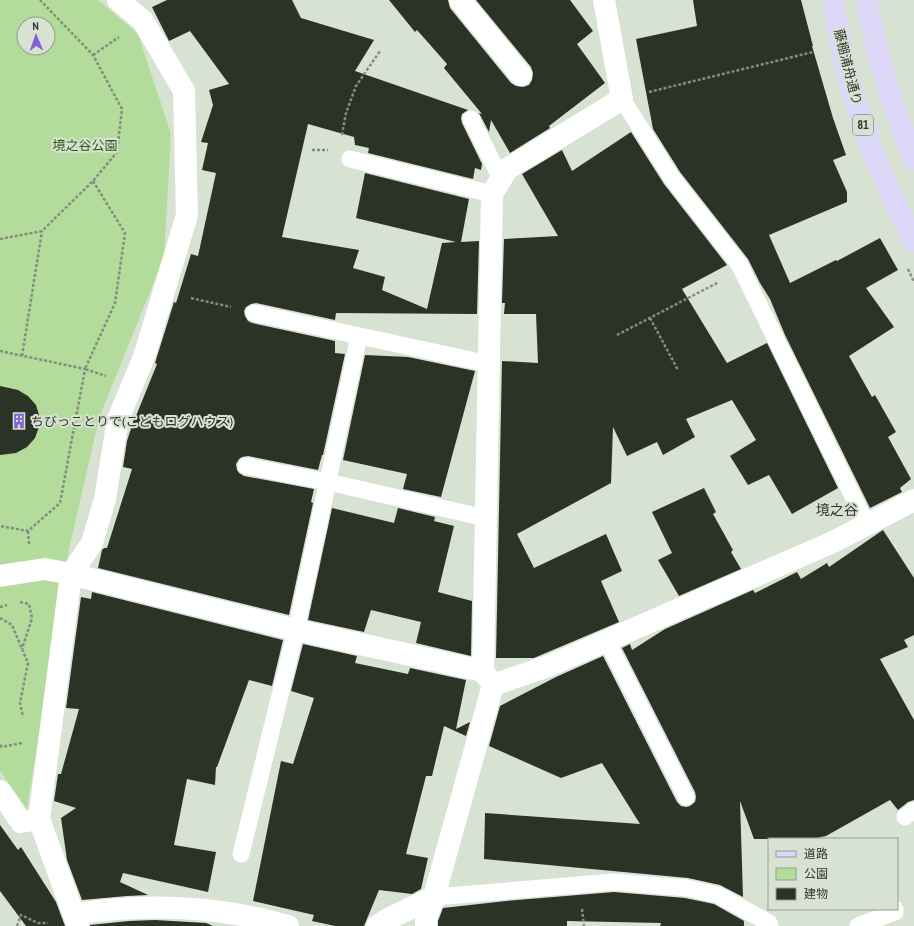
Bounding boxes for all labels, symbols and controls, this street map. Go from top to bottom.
north arrow [16,16,56,56]
text: N [32,19,39,33]
street label: 藤棚浦舟通り [830,27,866,107]
road number: 81 [853,115,873,135]
park label: 境之谷公園 [52,137,118,154]
building icon: ちびっことりで(こどもログハウス) [10,412,28,430]
place label: ちびっことりで(こどもログハウス) [31,413,234,430]
district label: 境之谷 [816,501,858,519]
legend [768,838,898,910]
text: 道路 [804,846,828,862]
text: 公園 [804,866,828,882]
text: 建物 [804,886,828,902]

